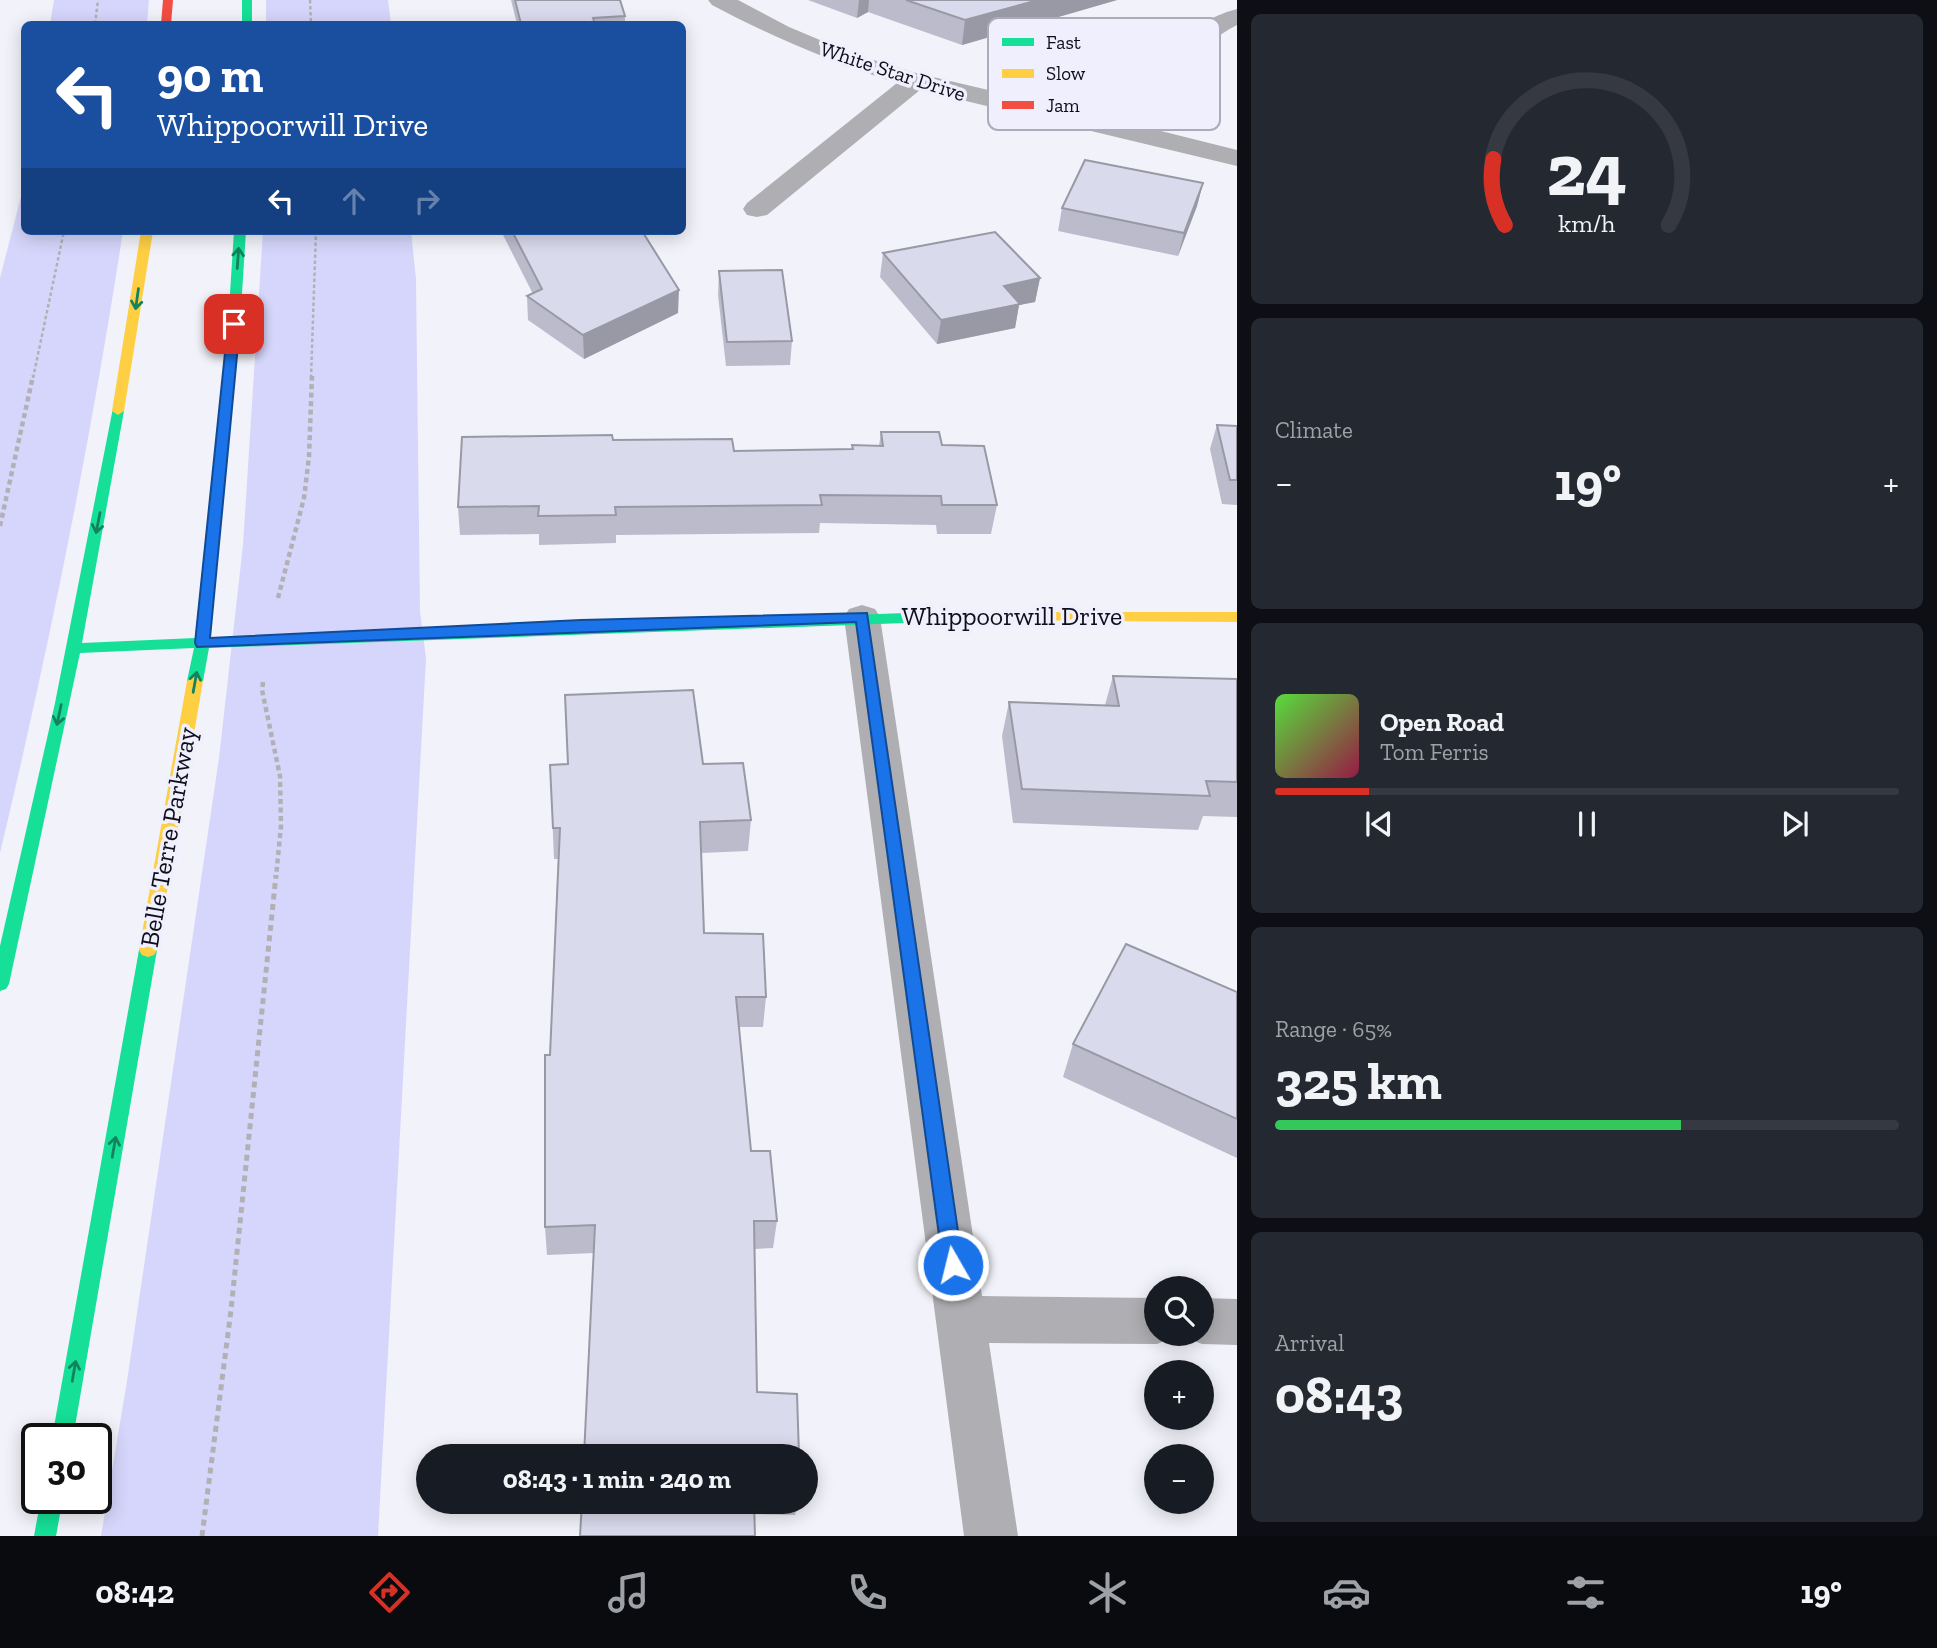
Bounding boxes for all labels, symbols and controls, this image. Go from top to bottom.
legend [988,18,1220,130]
text: Fast [1046,31,1081,54]
street label: White Star Drive [817,36,969,106]
text: 90 m [157,46,264,105]
icon: left [42,49,133,140]
text: Slow [1046,62,1086,85]
text: Jam [1046,94,1080,117]
text: Whippoorwill Drive [157,106,428,144]
text: 24 [1547,127,1627,215]
icon: left [262,182,300,220]
icon: ahead [335,182,373,220]
icon: right [408,182,446,220]
text: km/h [1558,208,1616,238]
one-way arrow [232,247,245,270]
one-way arrow [130,287,143,309]
pin [204,294,264,354]
icon: arrive [215,305,253,343]
text: Climate [1275,416,1353,444]
text: 19° [1554,451,1621,513]
text: − [1275,460,1293,506]
text: + [1883,460,1899,506]
one-way arrow [90,511,104,534]
street label: Whippoorwill Drive [902,600,1122,632]
one-way arrow [189,671,203,694]
one-way arrow [52,703,66,726]
text: Open Road [1380,706,1504,738]
street label: Belle Terre Parkway [133,724,203,950]
text: Tom Ferris [1380,738,1489,766]
icon: previous [1360,805,1398,843]
icon: pause [1568,805,1606,843]
icon: next [1776,805,1814,843]
text: Range · 65% [1275,1015,1392,1043]
text: 325 km [1275,1050,1442,1112]
one-way arrow [107,1136,121,1159]
position arrow [916,1228,990,1302]
map controls [1144,1276,1214,1514]
button: search [1144,1276,1214,1346]
text: Arrival [1275,1329,1344,1357]
one-way arrow [68,1360,81,1383]
button: + [1144,1360,1214,1430]
text: 08:43 [1275,1364,1403,1426]
speed limit sign: 30 [21,1423,112,1514]
button: − [1144,1444,1214,1514]
text: 08:43 · 1 min · 240 m [503,1463,731,1495]
icon: directions [365,1568,414,1617]
icon: music [604,1568,653,1617]
icon: phone [843,1568,892,1617]
icon: climate [1083,1568,1132,1617]
icon: car [1322,1568,1371,1617]
icon: filters [1561,1568,1610,1617]
text: 08:42 [95,1573,174,1611]
text: 19° [1801,1573,1842,1611]

